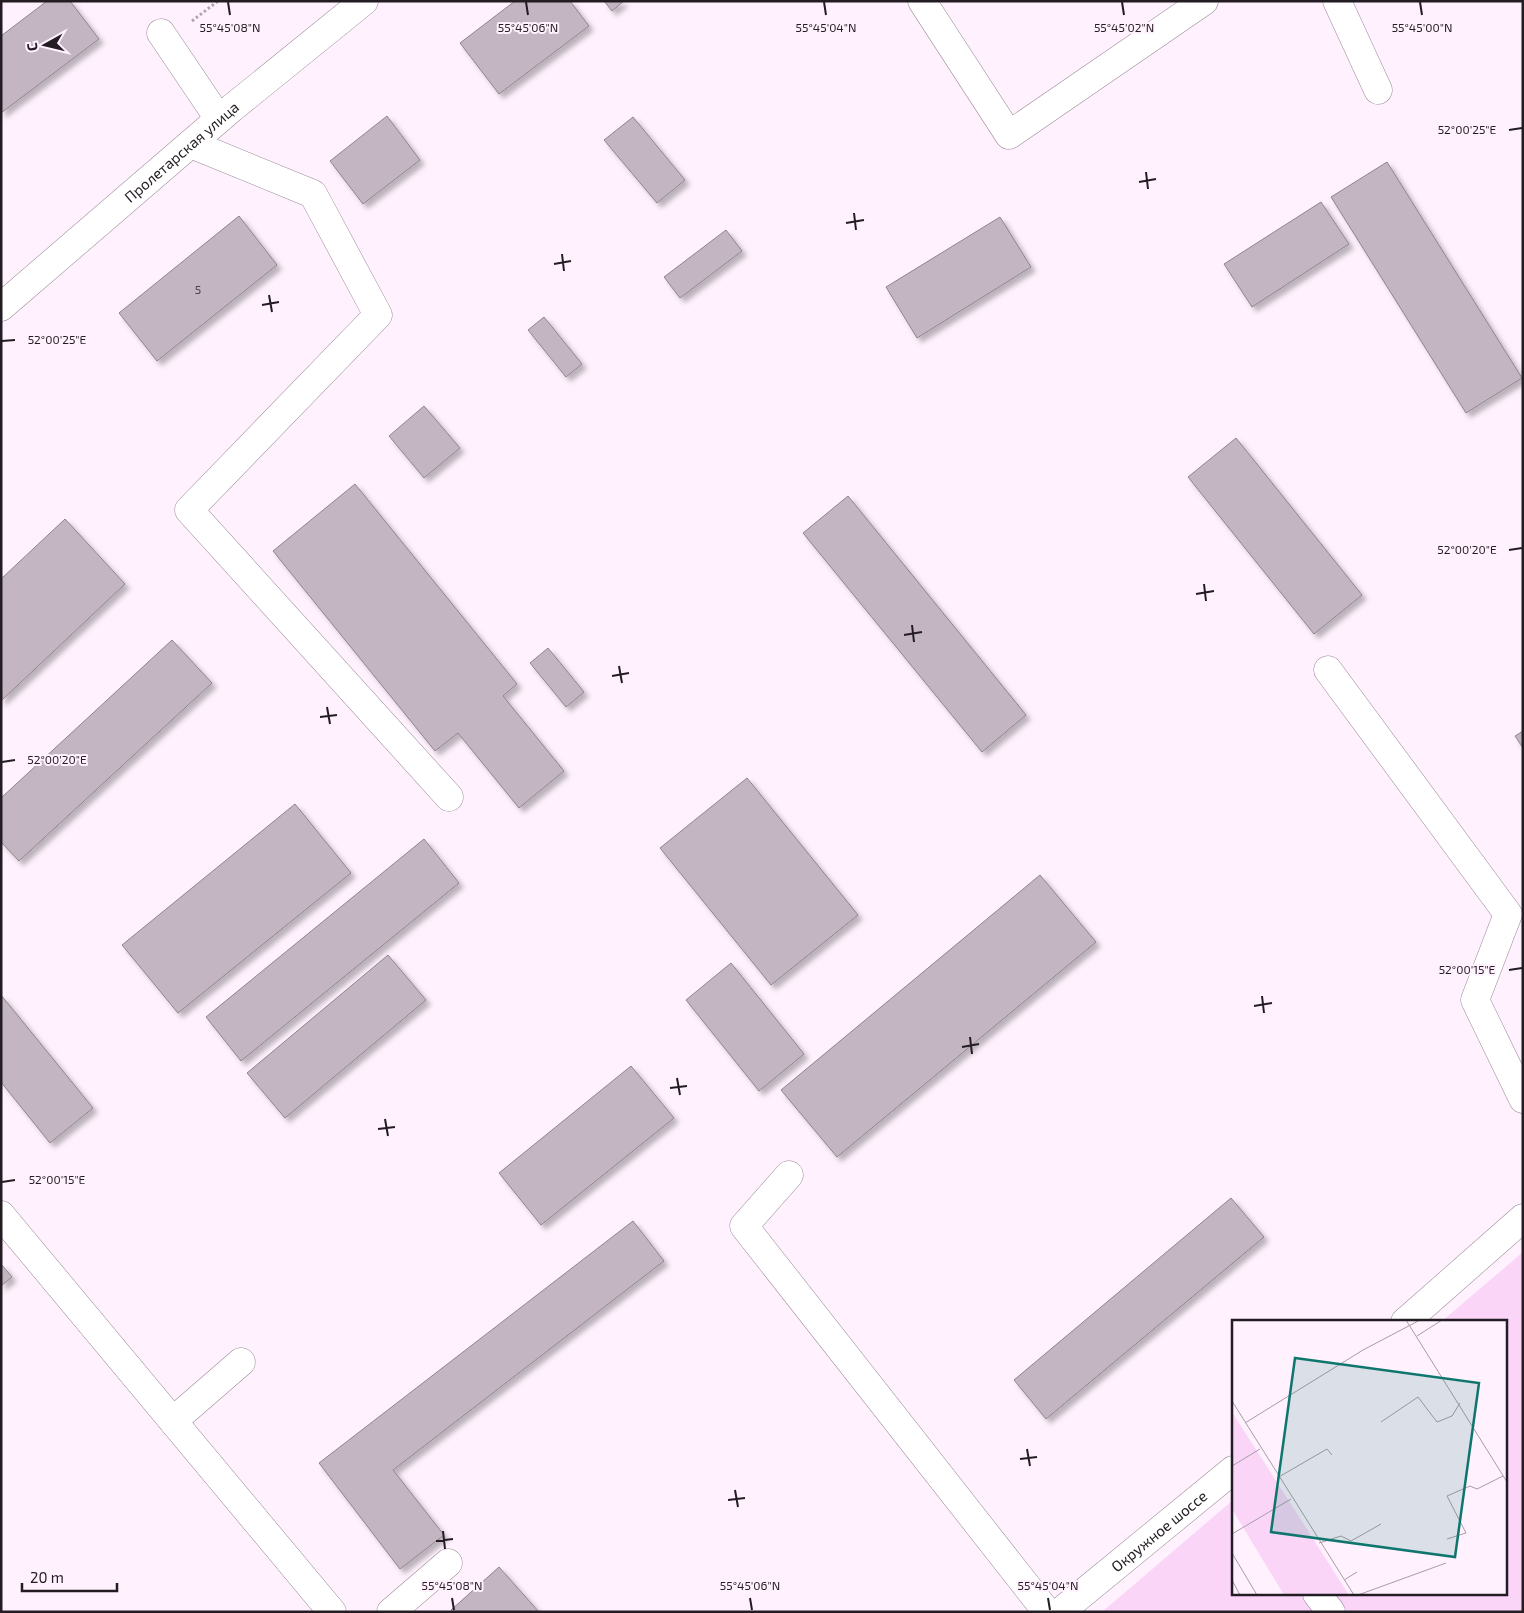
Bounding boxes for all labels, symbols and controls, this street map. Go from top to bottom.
north arrow [20,20,70,70]
text: 55°45'08"N [200,20,260,34]
text: 55°45'06"N [498,20,558,34]
text: 55°45'04"N [796,20,856,34]
text: 55°45'02"N [1094,20,1154,34]
text: 55°45'00"N [1392,20,1452,34]
text: С [23,42,41,52]
street label: Пролетарская улица [120,97,242,206]
text: 52°00'25"E [1438,122,1497,136]
house number: 5 [195,282,201,296]
text: 52°00'25"E [28,332,87,346]
text: 52°00'20"E [1437,542,1497,556]
text: 52°00'20"E [27,752,87,766]
text: 52°00'15"E [1439,962,1496,976]
text: 52°00'15"E [29,1172,86,1186]
inset map [1232,1320,1506,1596]
street label: Окружное шоссе [1107,1486,1211,1575]
scale bar [22,1560,118,1592]
text: 20 m [30,1568,64,1586]
text: 55°45'08"N [422,1578,482,1592]
text: 55°45'06"N [720,1578,780,1592]
text: 55°45'04"N [1018,1578,1078,1592]

